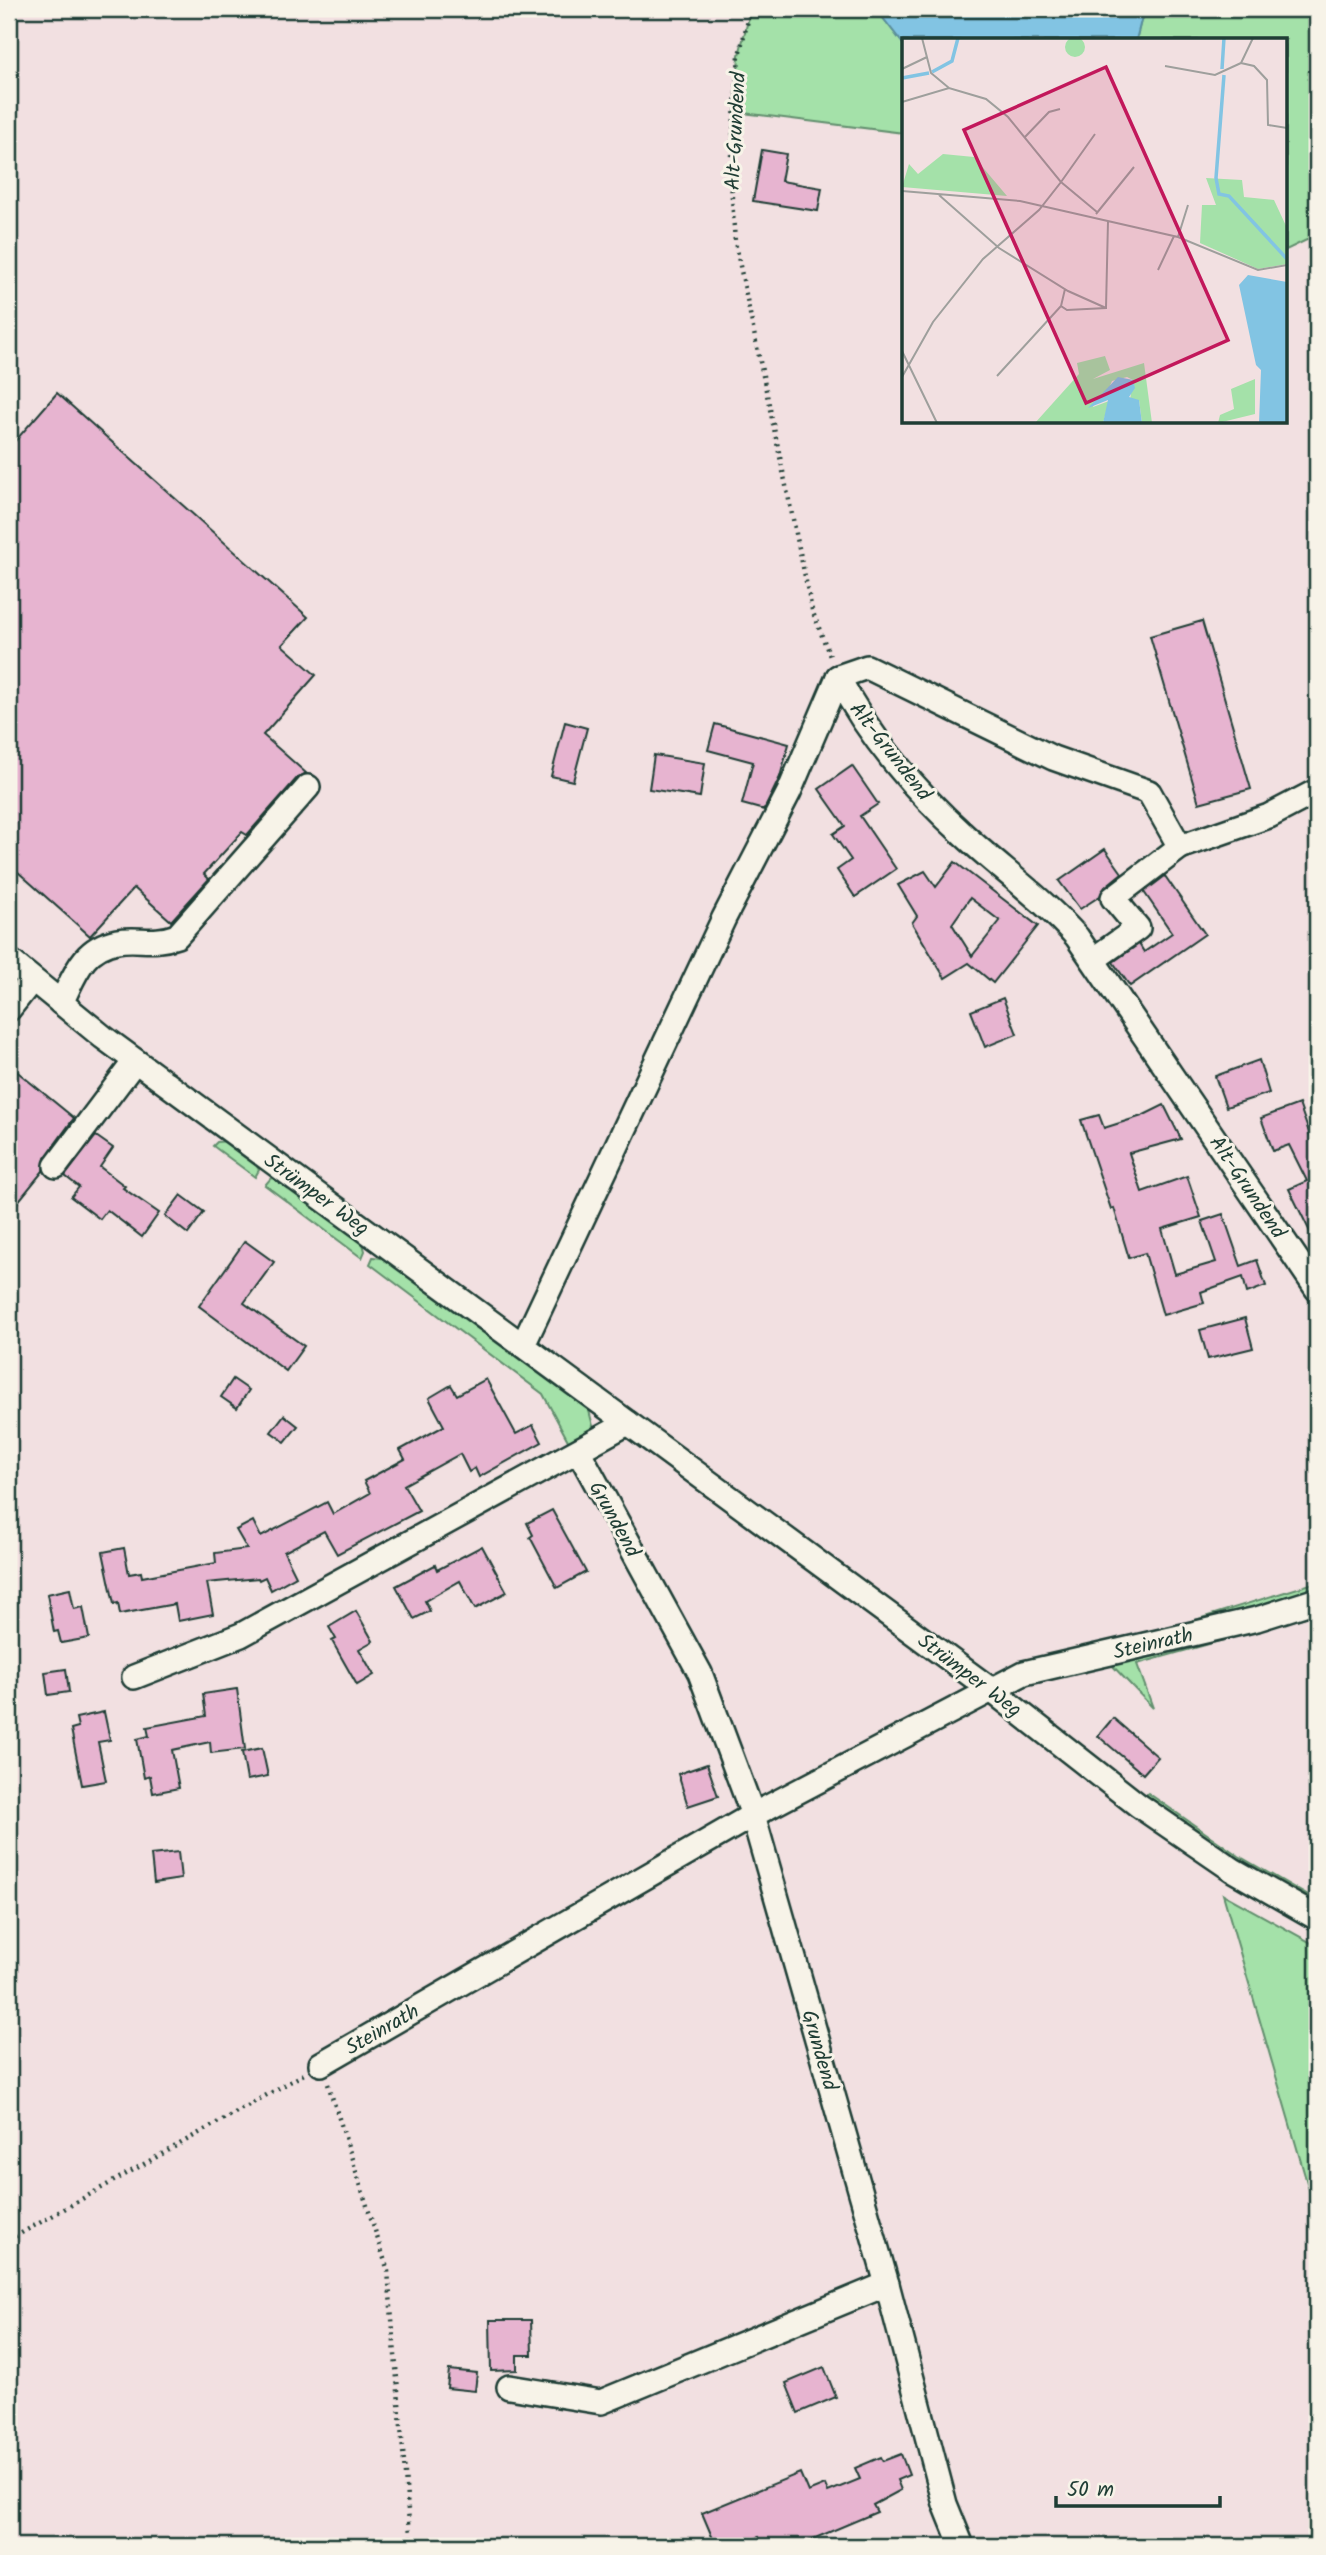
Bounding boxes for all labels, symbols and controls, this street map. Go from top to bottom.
inset map [902,38,1288,424]
street label: Alt-Grundend [717,71,756,191]
street label: Alt-Grundend [840,695,940,809]
street label: Alt-Grundend [1200,1130,1294,1247]
street label: Strümper Weg [256,1146,376,1245]
street label: Grundend [579,1476,648,1564]
street label: Steinrath [1110,1619,1197,1670]
street label: Strümper Weg [910,1626,1028,1727]
street label: Steinrath [339,1996,426,2065]
street label: Grundend [791,2006,846,2095]
scale bar [1056,2464,1221,2508]
text: 50 m [1067,2474,1114,2507]

